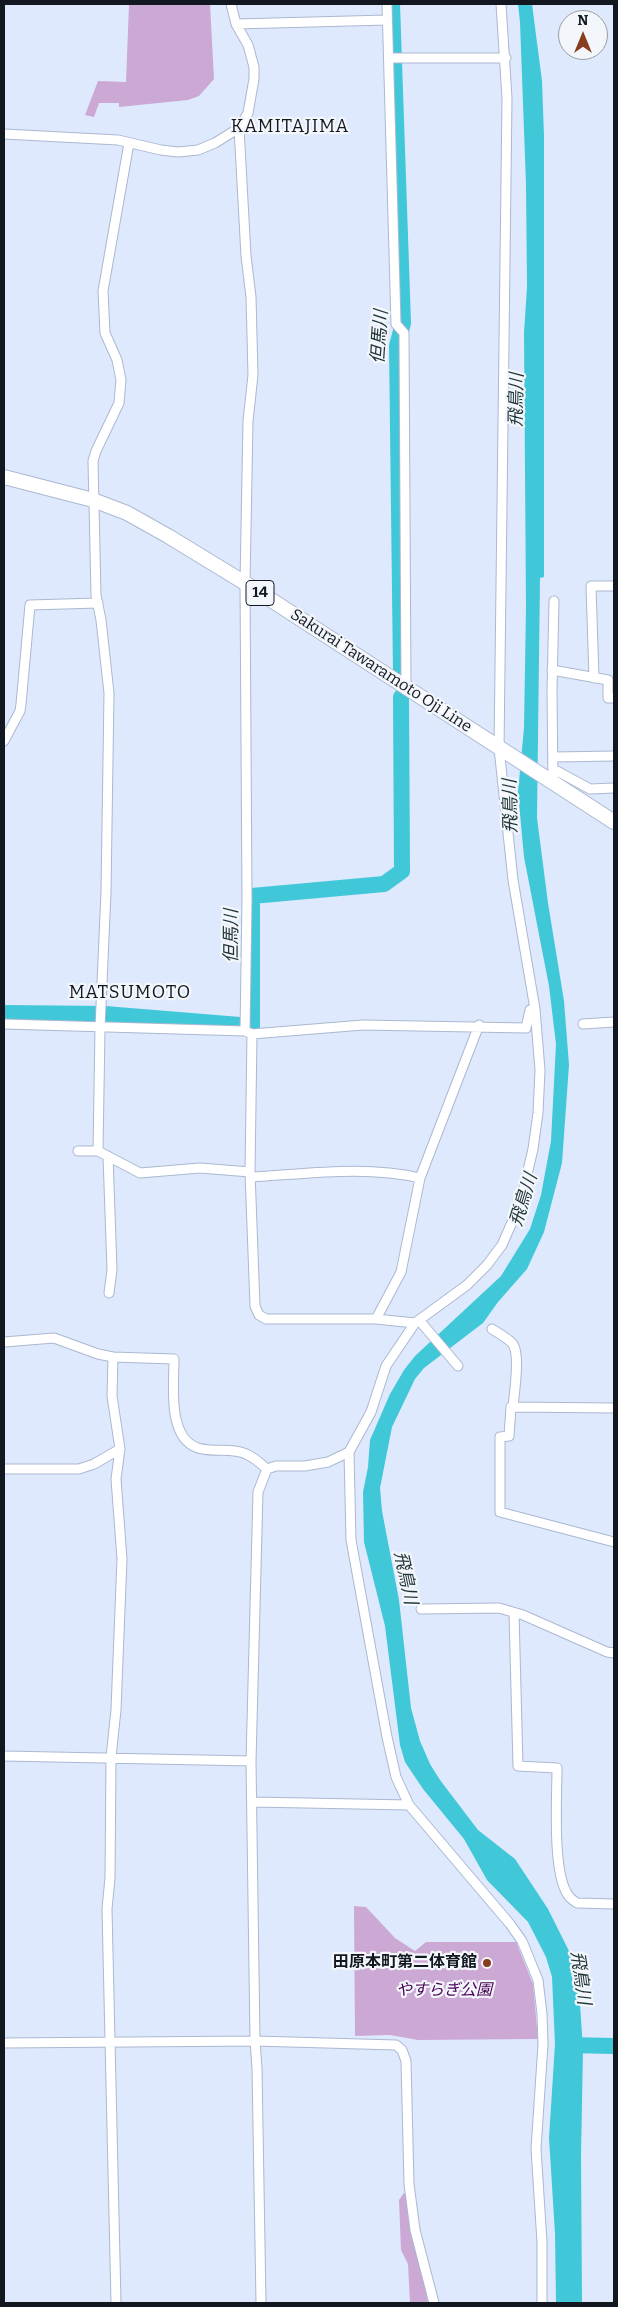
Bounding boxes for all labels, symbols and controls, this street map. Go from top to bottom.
north arrow [558,10,608,60]
text: N [578,12,588,29]
district label: KAMITAJIMA [229,116,351,138]
water label: 但馬川 [367,309,393,365]
water label: 飛鳥川 [506,373,528,427]
road number: 14 [246,580,274,606]
street label: Sakurai Tawaramoto Oji Line [287,605,475,737]
water label: 飛鳥川 [500,779,522,833]
water label: 但馬川 [221,909,243,963]
district label: MATSUMOTO [68,982,192,1004]
water label: 飛鳥川 [506,1171,542,1229]
water label: 飛鳥川 [389,1549,421,1607]
water label: 飛鳥川 [566,1950,594,2006]
place label: 田原本町第二体育館 [333,1953,477,1973]
marker: 田原本町第二体育館 [481,1957,493,1969]
park label: やすらぎ公園 [396,1981,492,2001]

